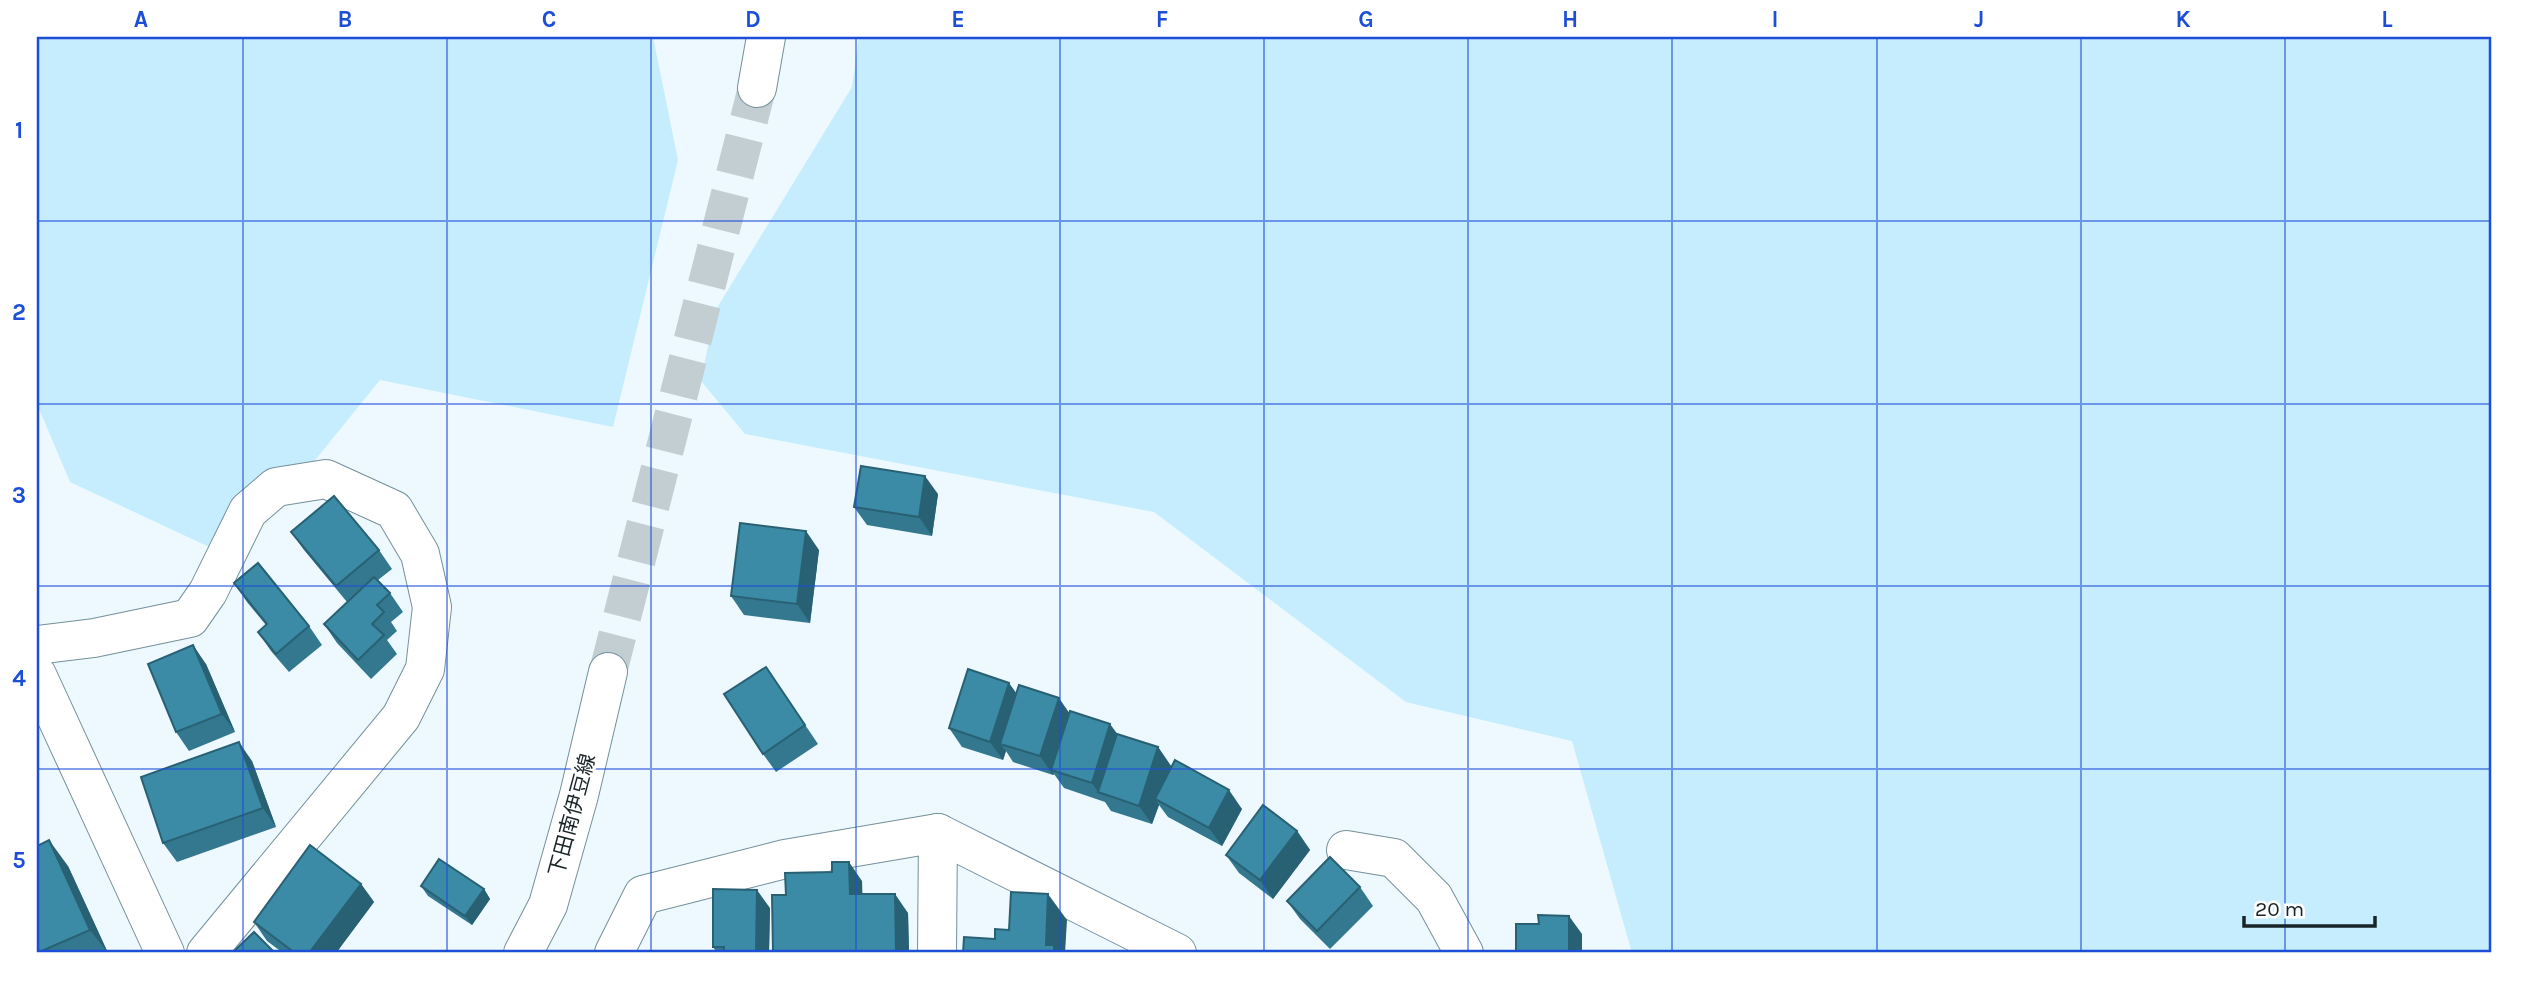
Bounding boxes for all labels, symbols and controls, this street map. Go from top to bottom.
text: A [134,6,148,33]
text: B [338,6,352,33]
text: C [542,6,556,33]
text: D [745,6,761,33]
text: E [951,6,965,33]
text: F [1156,6,1168,33]
text: G [1358,6,1374,33]
text: H [1562,6,1578,33]
text: I [1771,6,1779,33]
text: J [1974,6,1984,33]
text: K [2175,6,2191,33]
text: L [2381,6,2393,33]
text: 1 [15,117,23,144]
text: 2 [12,299,26,326]
text: 3 [12,482,26,509]
text: 4 [12,665,26,692]
street label: 下田南伊豆線 [544,751,600,879]
text: 5 [12,847,26,874]
scale bar [2244,885,2376,929]
text: 20 m [2255,897,2304,921]

